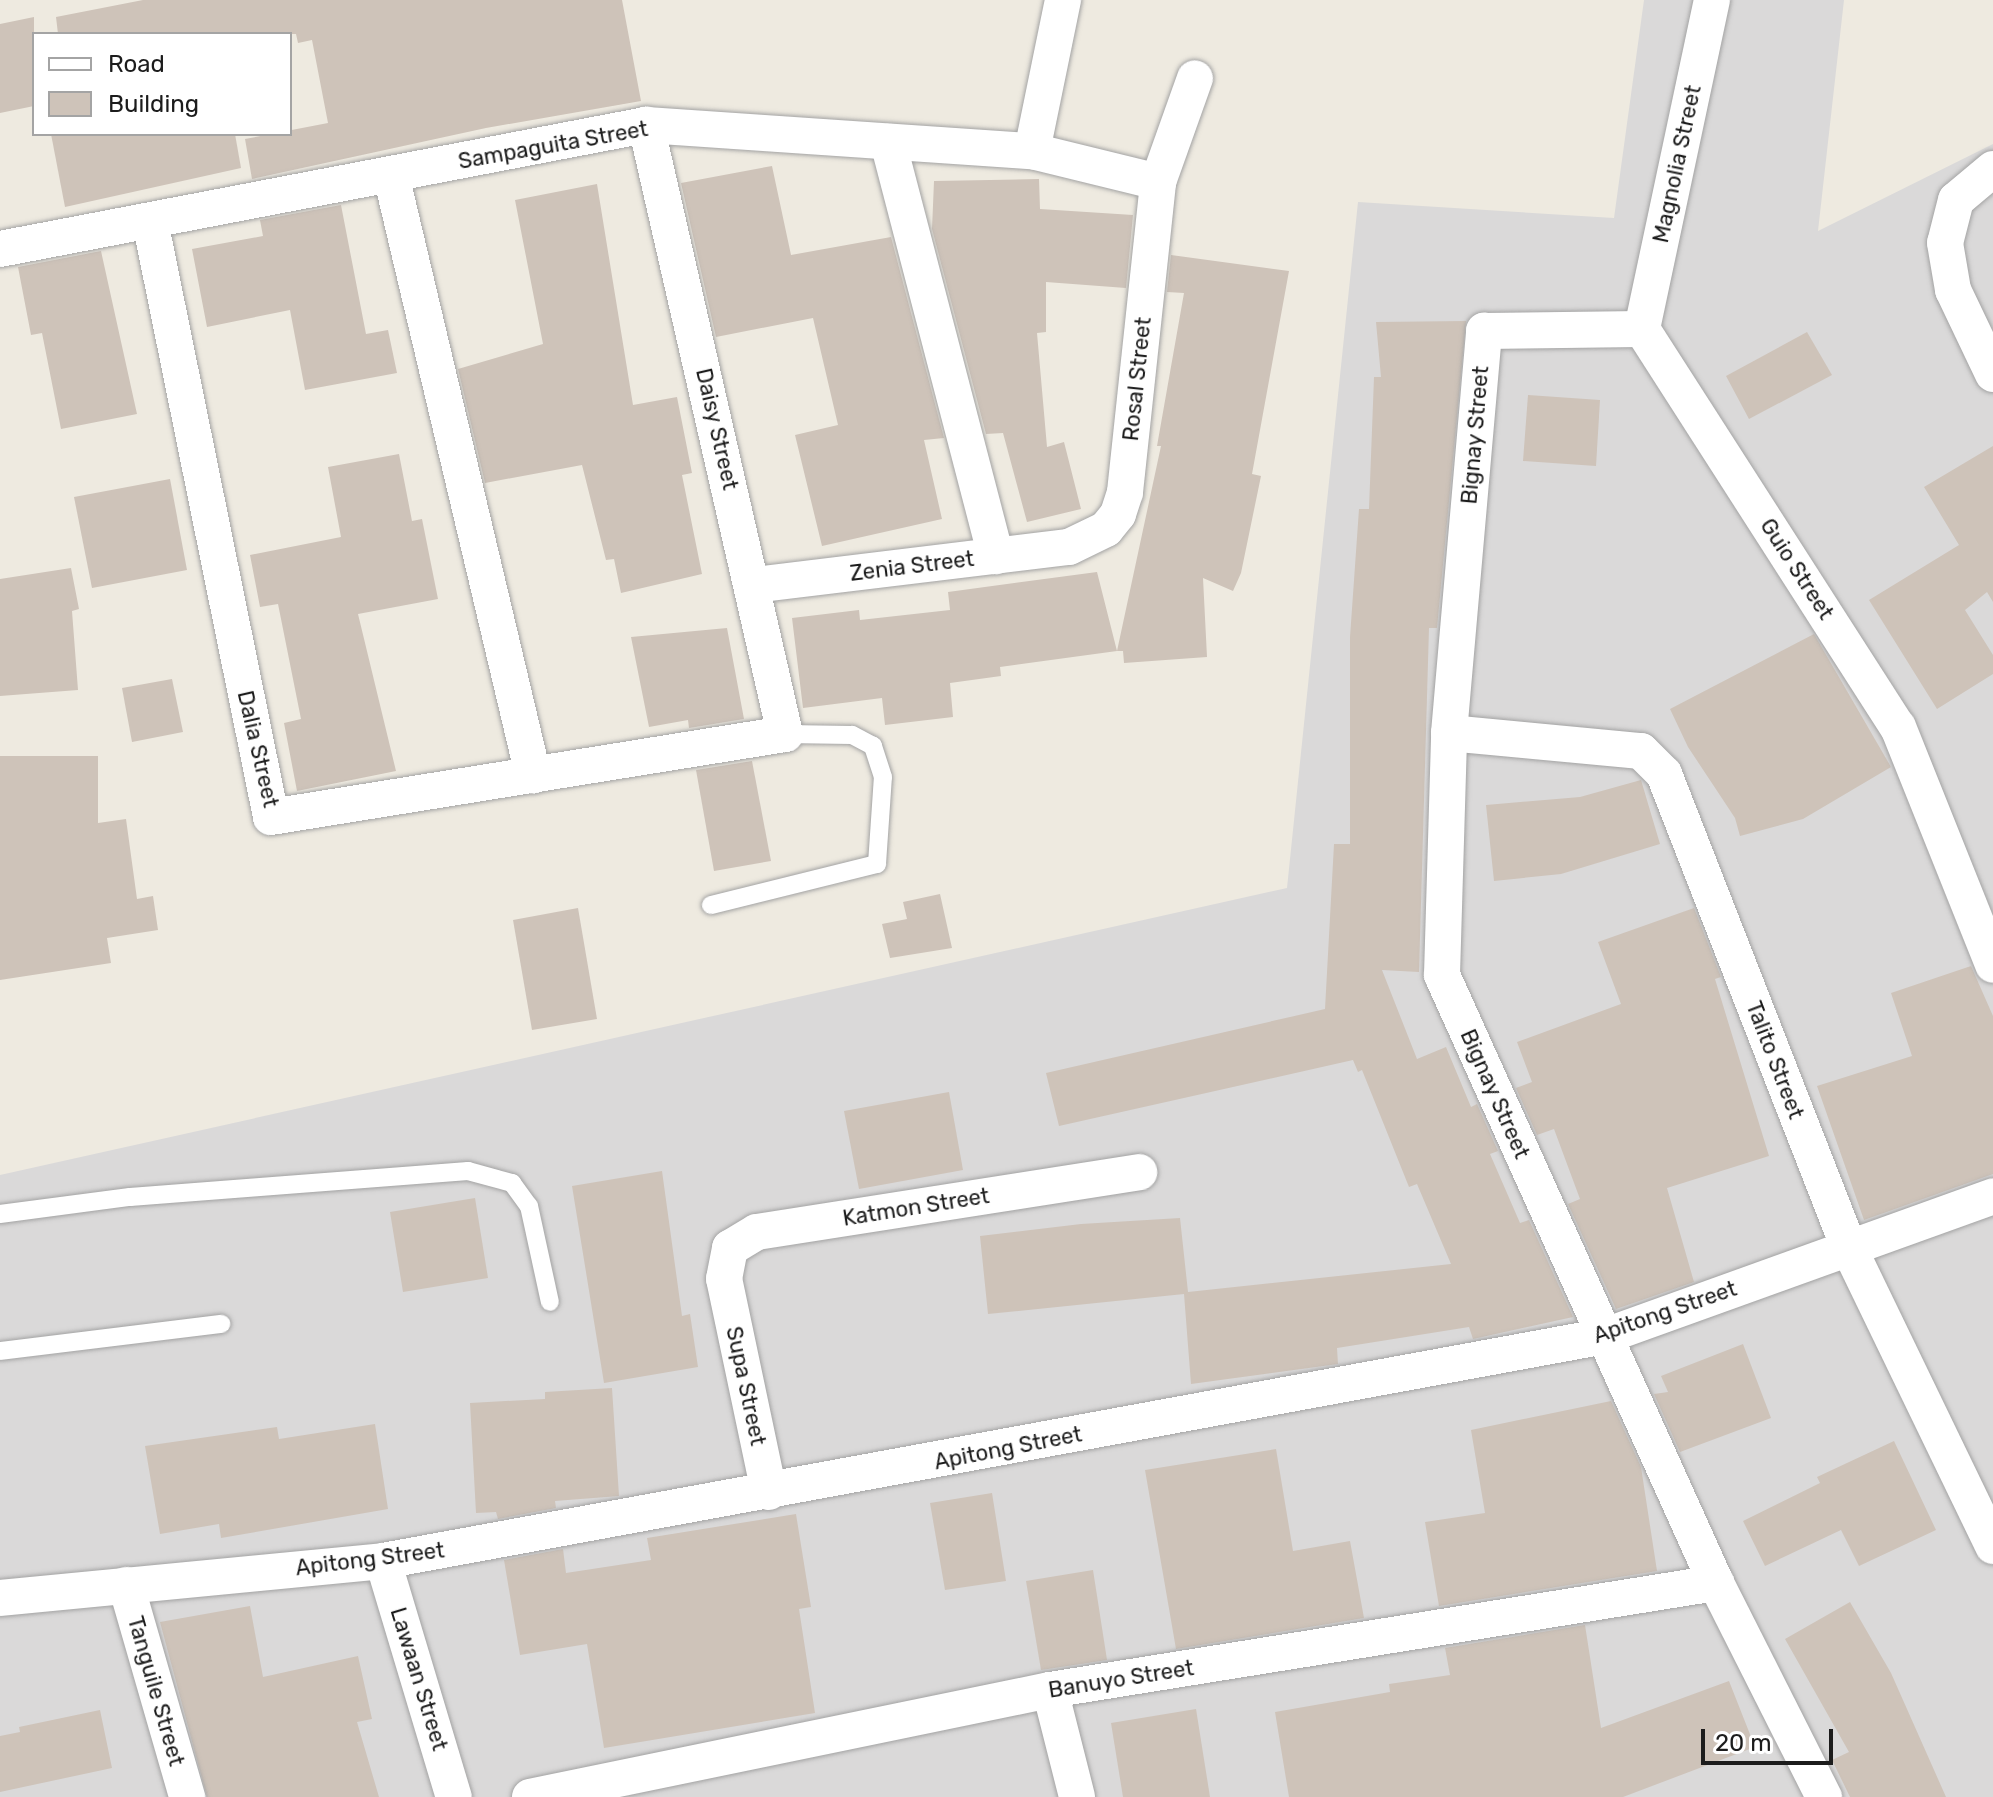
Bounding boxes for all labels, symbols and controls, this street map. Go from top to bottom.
legend [32,32,292,136]
text: Road [108,50,165,78]
street label: Magnolia Street [1647,83,1707,245]
text: Building [108,90,199,118]
street label: Sampaguita Street [456,115,650,175]
street label: Rosal Street [1117,316,1157,442]
street label: Bignay Street [1456,364,1494,506]
street label: Daisy Street [690,365,744,493]
street label: Guio Street [1755,514,1839,624]
street label: Zenia Street [848,545,976,587]
street label: Dalia Street [232,688,284,810]
street label: Talito Street [1741,998,1809,1122]
street label: Bignay Street [1455,1025,1535,1163]
street label: Katmon Street [841,1182,991,1232]
street label: Apitong Street [1590,1275,1740,1349]
street label: Supa Street [720,1324,772,1448]
street label: Apitong Street [932,1421,1084,1475]
street label: Apitong Street [294,1537,446,1581]
street label: Lawaan Street [385,1604,453,1754]
street label: Tanguile Street [122,1613,190,1769]
street label: Banuyo Street [1046,1654,1196,1704]
scale bar [1705,1713,1837,1763]
text: 20 m [1715,1729,1772,1757]

